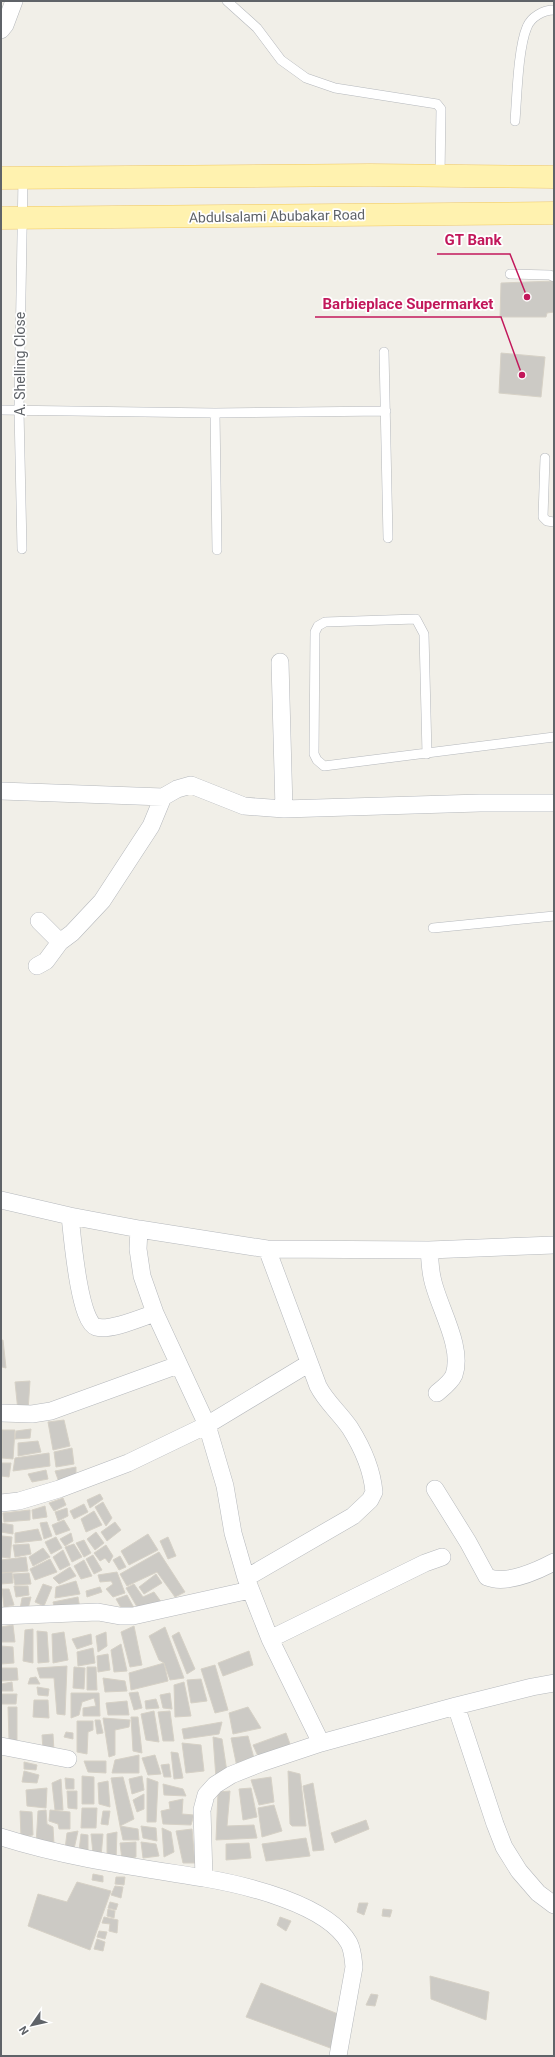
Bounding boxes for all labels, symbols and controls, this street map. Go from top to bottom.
street label: Abdulsalami Abubakar Road [189,206,365,226]
callout: GT Bank [437,227,510,254]
text: GT Bank [445,231,502,249]
callout: Barbieplace Supermarket [315,290,501,317]
text: Barbieplace Supermarket [323,295,493,313]
street label: A. Shelling Close [12,312,28,416]
north arrow [12,2005,52,2045]
text: N [16,2023,32,2037]

